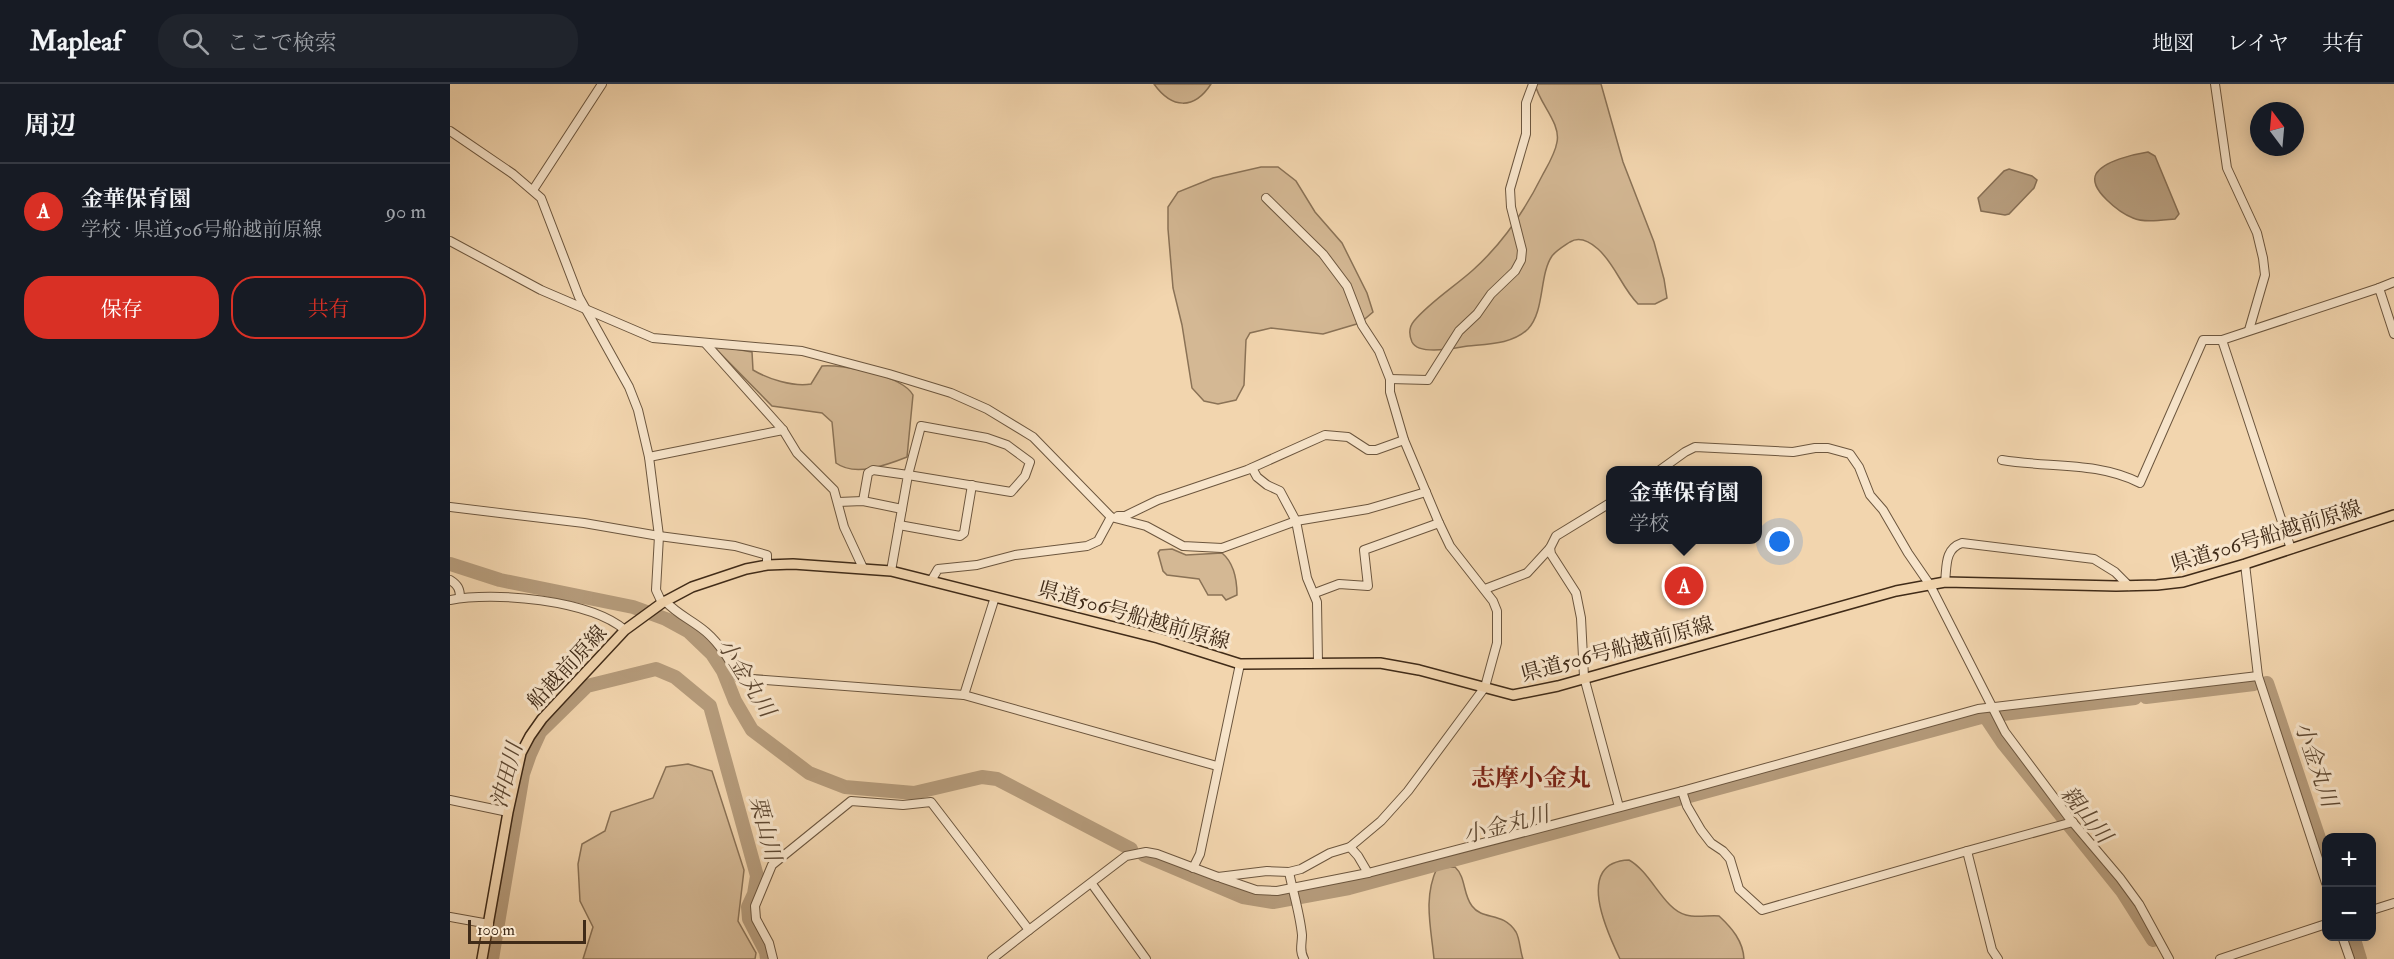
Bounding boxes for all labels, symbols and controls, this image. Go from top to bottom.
search box [158,14,578,68]
text: Mapleaf [30,24,122,59]
icon: search [179,25,212,58]
text: ここで検索 [227,29,337,57]
text: 地図 [2152,30,2194,57]
text: レイヤ [2227,30,2289,57]
text: 共有 [2322,30,2364,57]
north arrow [2250,102,2304,156]
text: 周辺 [24,110,76,142]
text: 金華保育園 [81,185,191,213]
text: A [37,199,50,224]
text: 90 m [386,199,426,224]
text: 学校 · 県道506号船越前原線 [81,217,322,242]
button: 保存 [24,276,219,339]
button: 共有 [231,276,426,339]
popup [1606,466,1762,544]
text: 金華保育園 [1629,479,1739,507]
street label: 県道506号船越前原線 [2167,495,2365,578]
text: 学校 [1629,511,1669,536]
your location [1765,527,1794,556]
pin: A [1664,564,1704,608]
street label: 県道506号船越前原線 [1035,575,1233,656]
street label: 県道506号船越前原線 [1518,611,1716,688]
street label: 船越前原線 [522,620,613,715]
water label: 小金丸川 [711,633,782,724]
water label: 小金丸川 [2288,718,2344,812]
water label: 沖田川 [485,738,530,811]
district label: 志摩小金丸 [1471,763,1591,794]
water label: 親山川 [2055,780,2119,851]
water label: 栗山川 [743,793,788,866]
water label: 小金丸川 [1460,800,1554,850]
map controls [2322,833,2376,941]
button: + [2322,833,2376,887]
button: − [2322,887,2376,941]
scale bar [468,917,586,944]
text: 100 m [477,920,515,940]

